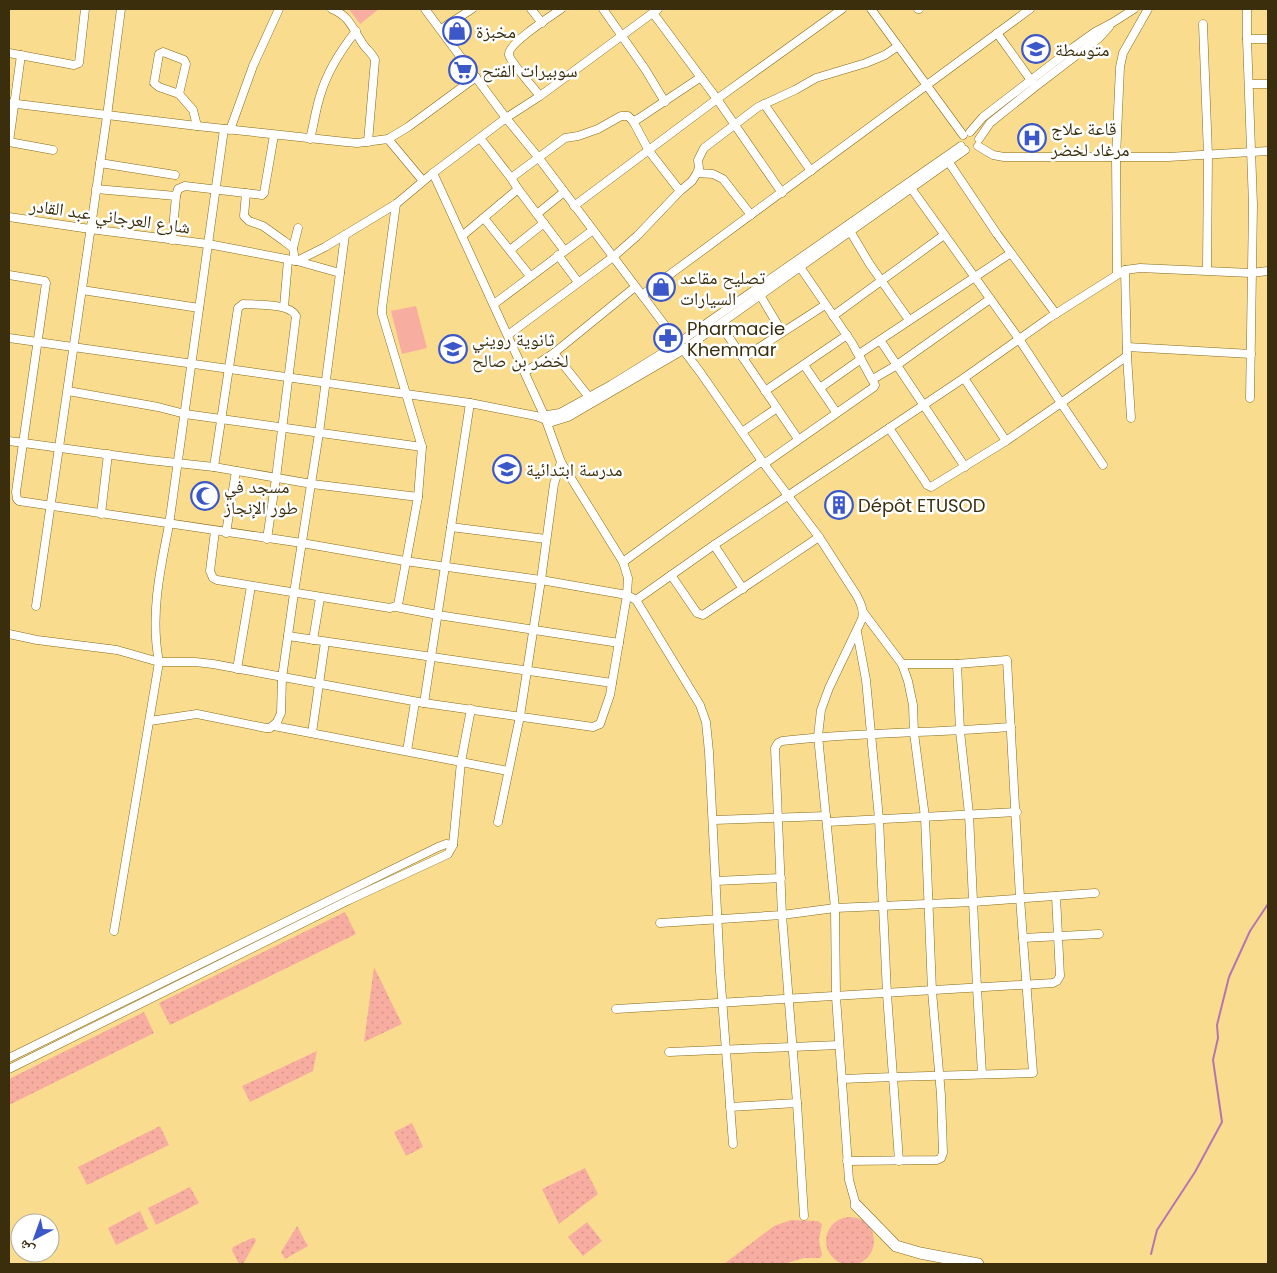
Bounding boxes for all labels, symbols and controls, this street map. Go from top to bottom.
shop icon: مخبزة [442,16,472,46]
place label: مخبزة [476,19,516,44]
school or university icon: متوسطة [1021,34,1051,64]
place label: متوسطة [1055,37,1109,62]
supermarket icon: سوبيرات الفتح [448,55,478,85]
place label: سوبيرات الفتح [482,58,578,83]
place label: قاعة علاج مرغاد لخضر [1050,116,1129,162]
hospital icon: قاعة علاج مرغاد لخضر [1017,123,1047,153]
street label: شارع العرجاني عبد القادر [27,192,192,242]
place label: تصليح مقاعد السيارات [680,265,765,311]
shop icon: تصليح مقاعد السيارات [646,272,676,302]
place label: Pharmacie Khemmar [687,316,785,362]
pharmacy icon: Pharmacie Khemmar [653,323,683,353]
place label: ثانوية رويني لخضر بن صالح [472,327,569,373]
school or university icon: ثانوية رويني لخضر بن صالح [438,334,468,364]
school or university icon: مدرسة ابتدائية [492,454,522,484]
place label: مدرسة ابتدائية [526,457,623,482]
place label: مسجد في طور الإنجاز [223,474,298,520]
mosque icon: مسجد في طور الإنجاز [190,481,220,511]
building icon: Dépôt ETUSOD [824,490,854,520]
place label: Dépôt ETUSOD [858,493,986,518]
north arrow [10,1213,60,1263]
text: ش [14,1235,39,1260]

